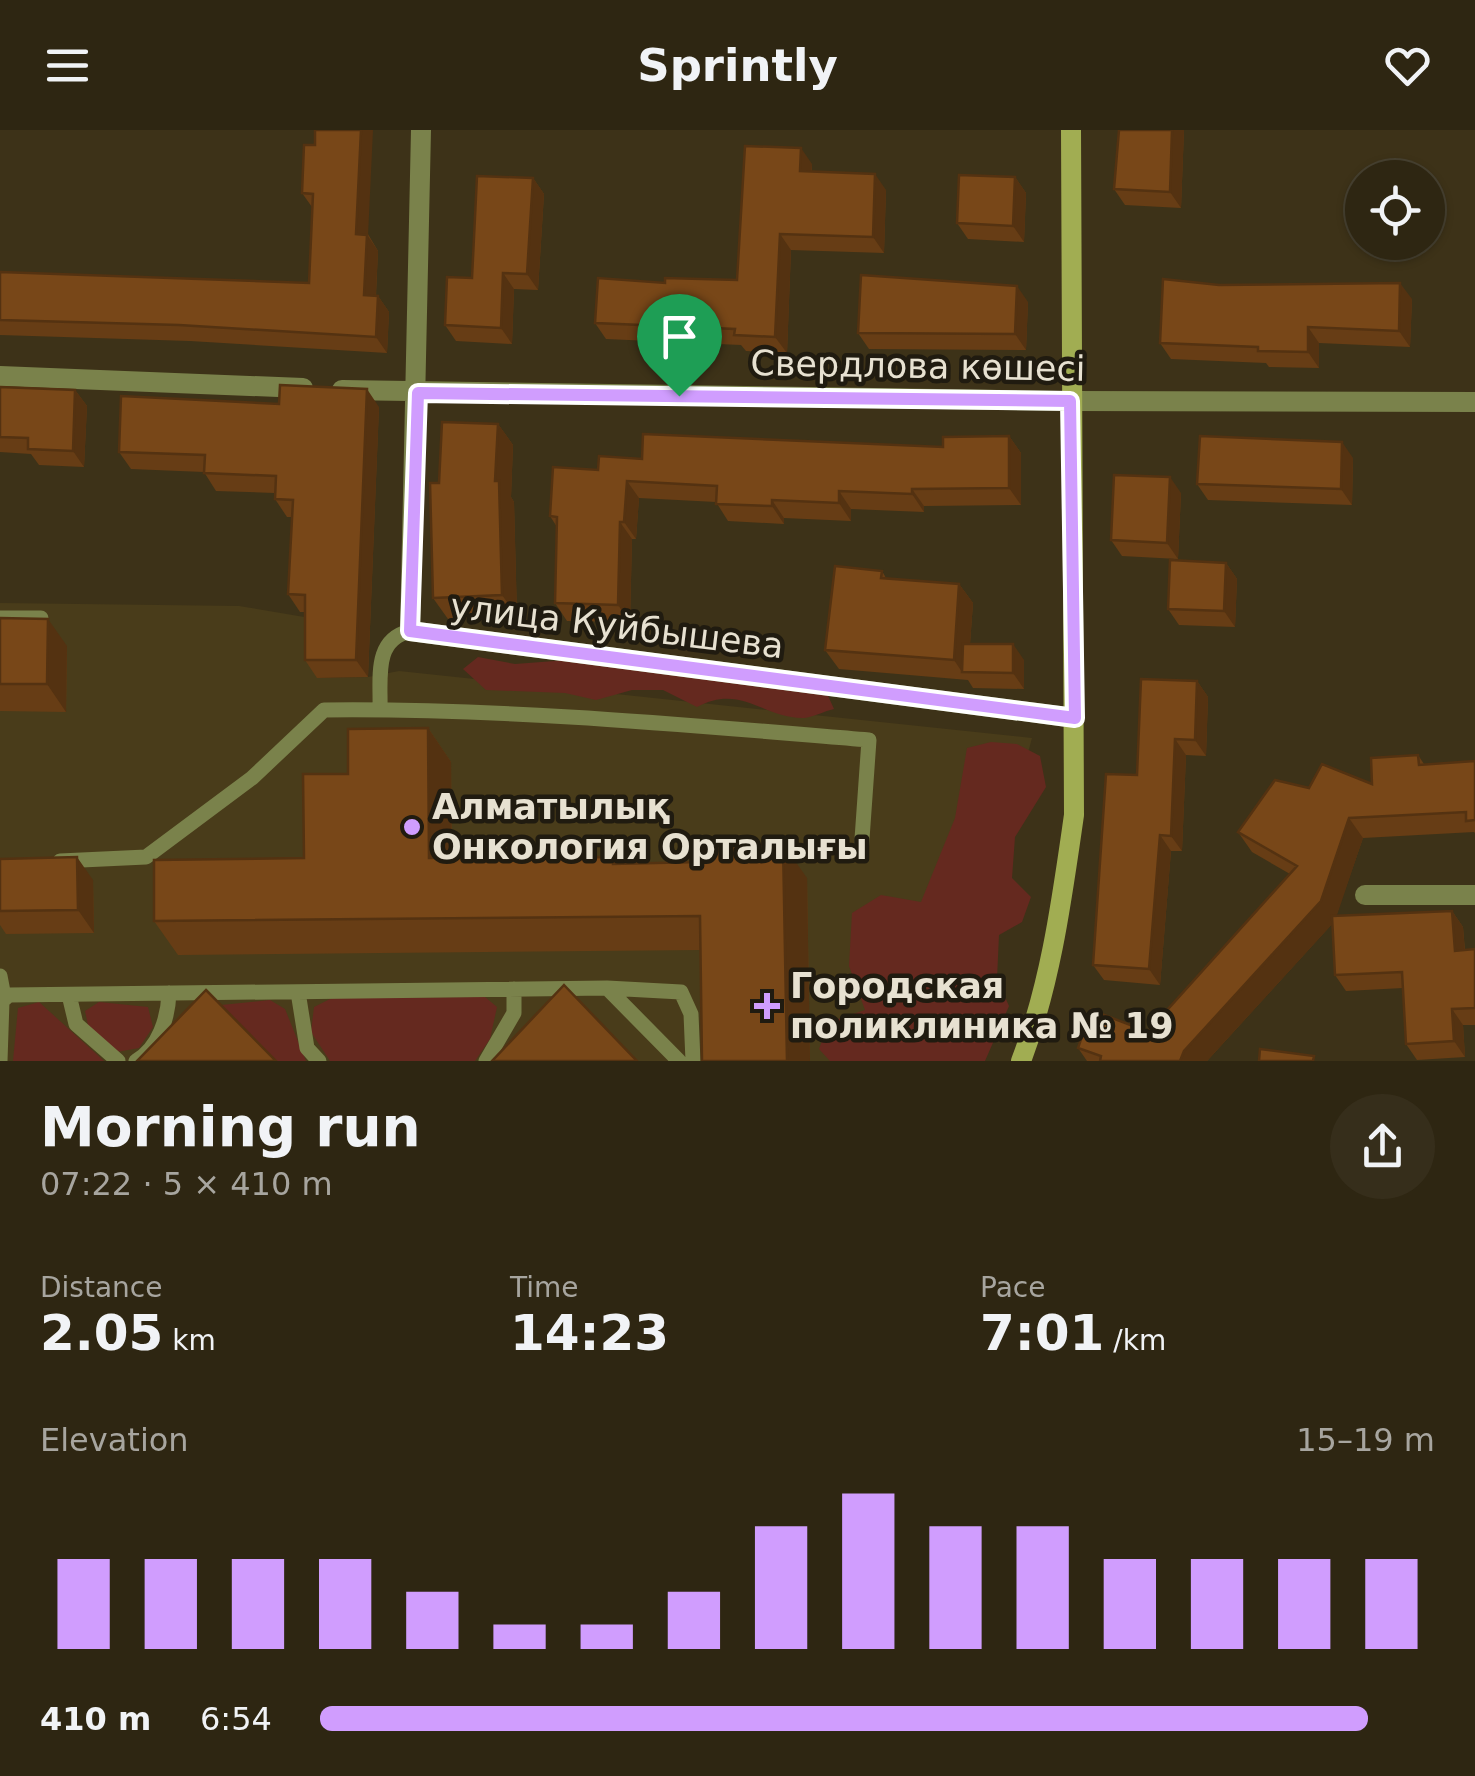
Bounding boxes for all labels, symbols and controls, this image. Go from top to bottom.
icon: menu [40,38,95,93]
icon: heart [1380,38,1435,93]
text: Sprintly [637,39,838,92]
map controls [1345,160,1445,260]
button: locate [1345,160,1445,260]
pin [637,294,722,397]
icon: arrive [652,309,707,364]
street label: Свердлова көшесі [750,343,1086,389]
street label: улица Куйбышева [448,586,786,666]
place label: Алматылық Онкология Орталығы [432,787,868,867]
marker: Алматылық Онкология Орталығы [401,816,423,838]
place label: Городская поликлиника № 19 [790,966,1174,1046]
marker: Городская поликлиника № 19 [754,993,780,1019]
button: share [1330,1094,1435,1199]
text: Morning run [40,1095,421,1159]
text: 07:22 · 5 × 410 m [40,1165,333,1203]
text: Distance [40,1271,162,1304]
text: Time [510,1271,579,1304]
text: Pace [980,1271,1045,1304]
text: 2.05 [40,1304,163,1362]
text: 14:23 [510,1304,669,1362]
text: 7:01 [980,1304,1104,1362]
text: km [163,1324,216,1357]
text: /km [1104,1324,1166,1357]
text: Elevation [40,1421,189,1459]
text: 15–19 m [1296,1421,1435,1459]
text: 410 m [40,1700,151,1738]
text: 6:54 [200,1700,272,1738]

